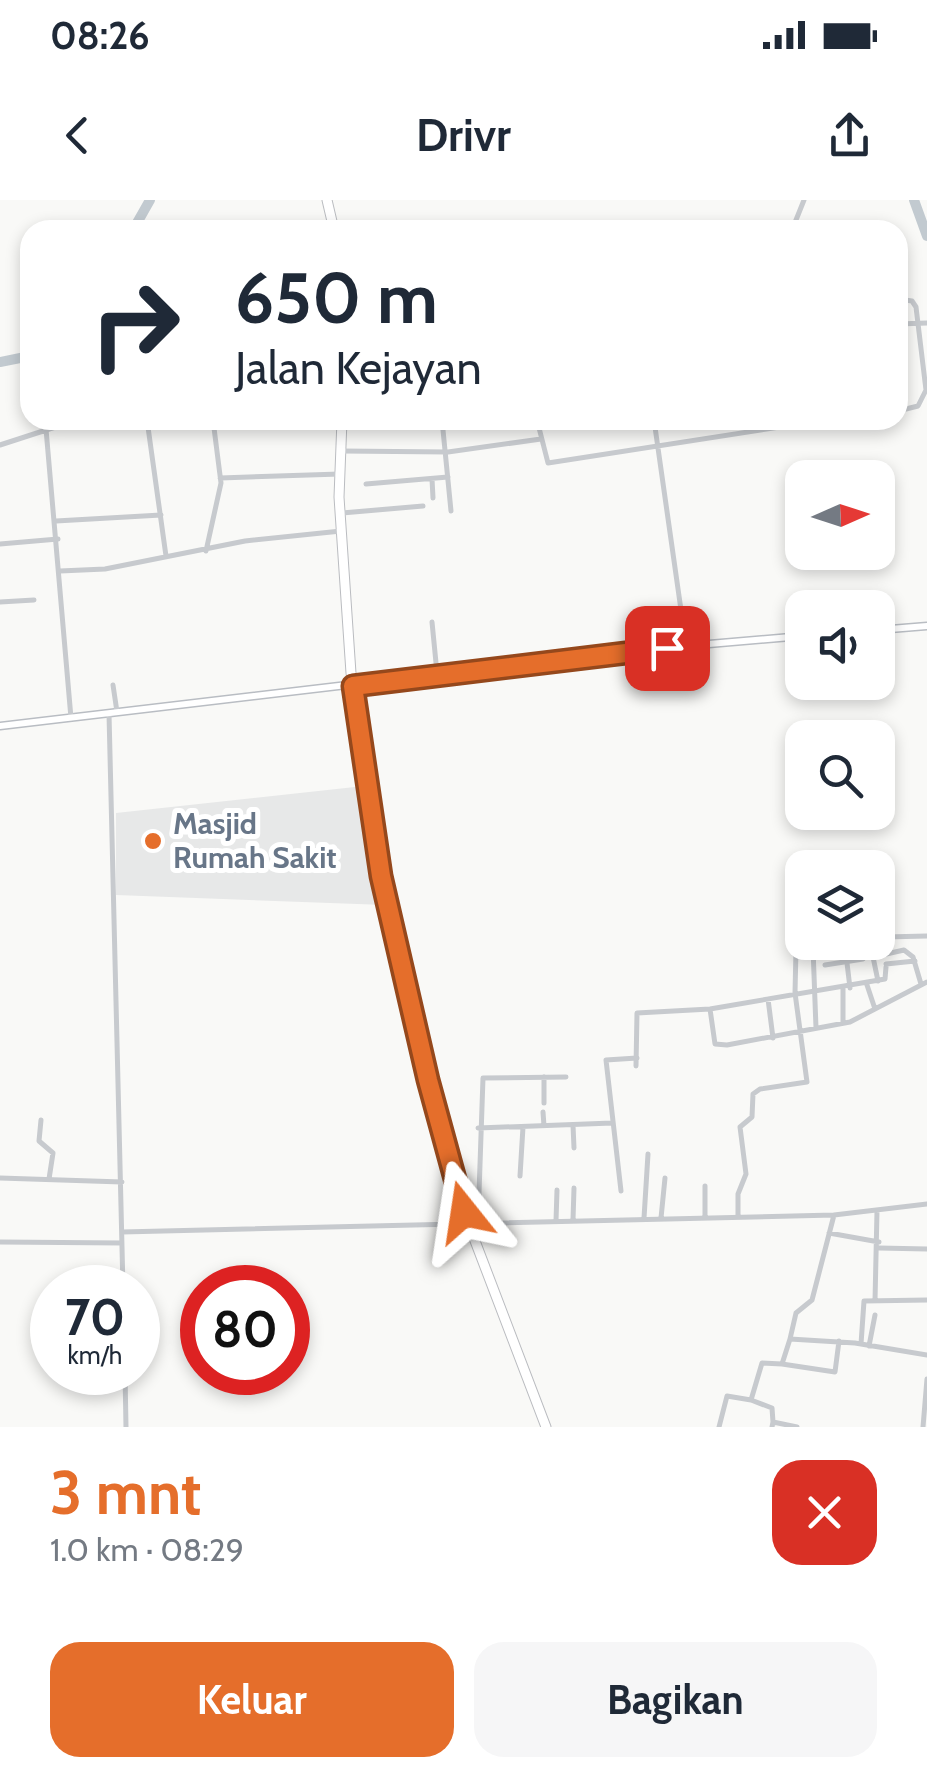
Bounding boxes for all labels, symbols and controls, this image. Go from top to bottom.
text: 08:26 [50,12,150,59]
icon: back [50,108,105,163]
text: Drivr [416,108,511,162]
icon: share [822,108,877,163]
text: 650 m [235,255,438,341]
icon: right [70,260,200,390]
text: Jalan Kejayan [235,341,482,395]
north arrow [785,460,895,570]
map controls [785,460,895,960]
button: sound [785,590,895,700]
pin [625,606,710,691]
icon: arrive [640,621,695,676]
button: search [785,720,895,830]
place label: Masjid Rumah Sakit [173,805,337,876]
marker: Masjid Rumah Sakit [142,830,164,852]
button: layers [785,850,895,960]
position arrow [412,1160,516,1264]
speed limit sign: 80 [180,1265,310,1395]
text: 70 [65,1287,125,1348]
text: km/h [68,1340,122,1370]
text: 3 mnt [50,1456,201,1529]
button: close [772,1460,877,1565]
text: 1.0 km · 08:29 [50,1530,244,1569]
button: Keluar [50,1642,454,1757]
button: Bagikan [474,1642,877,1757]

